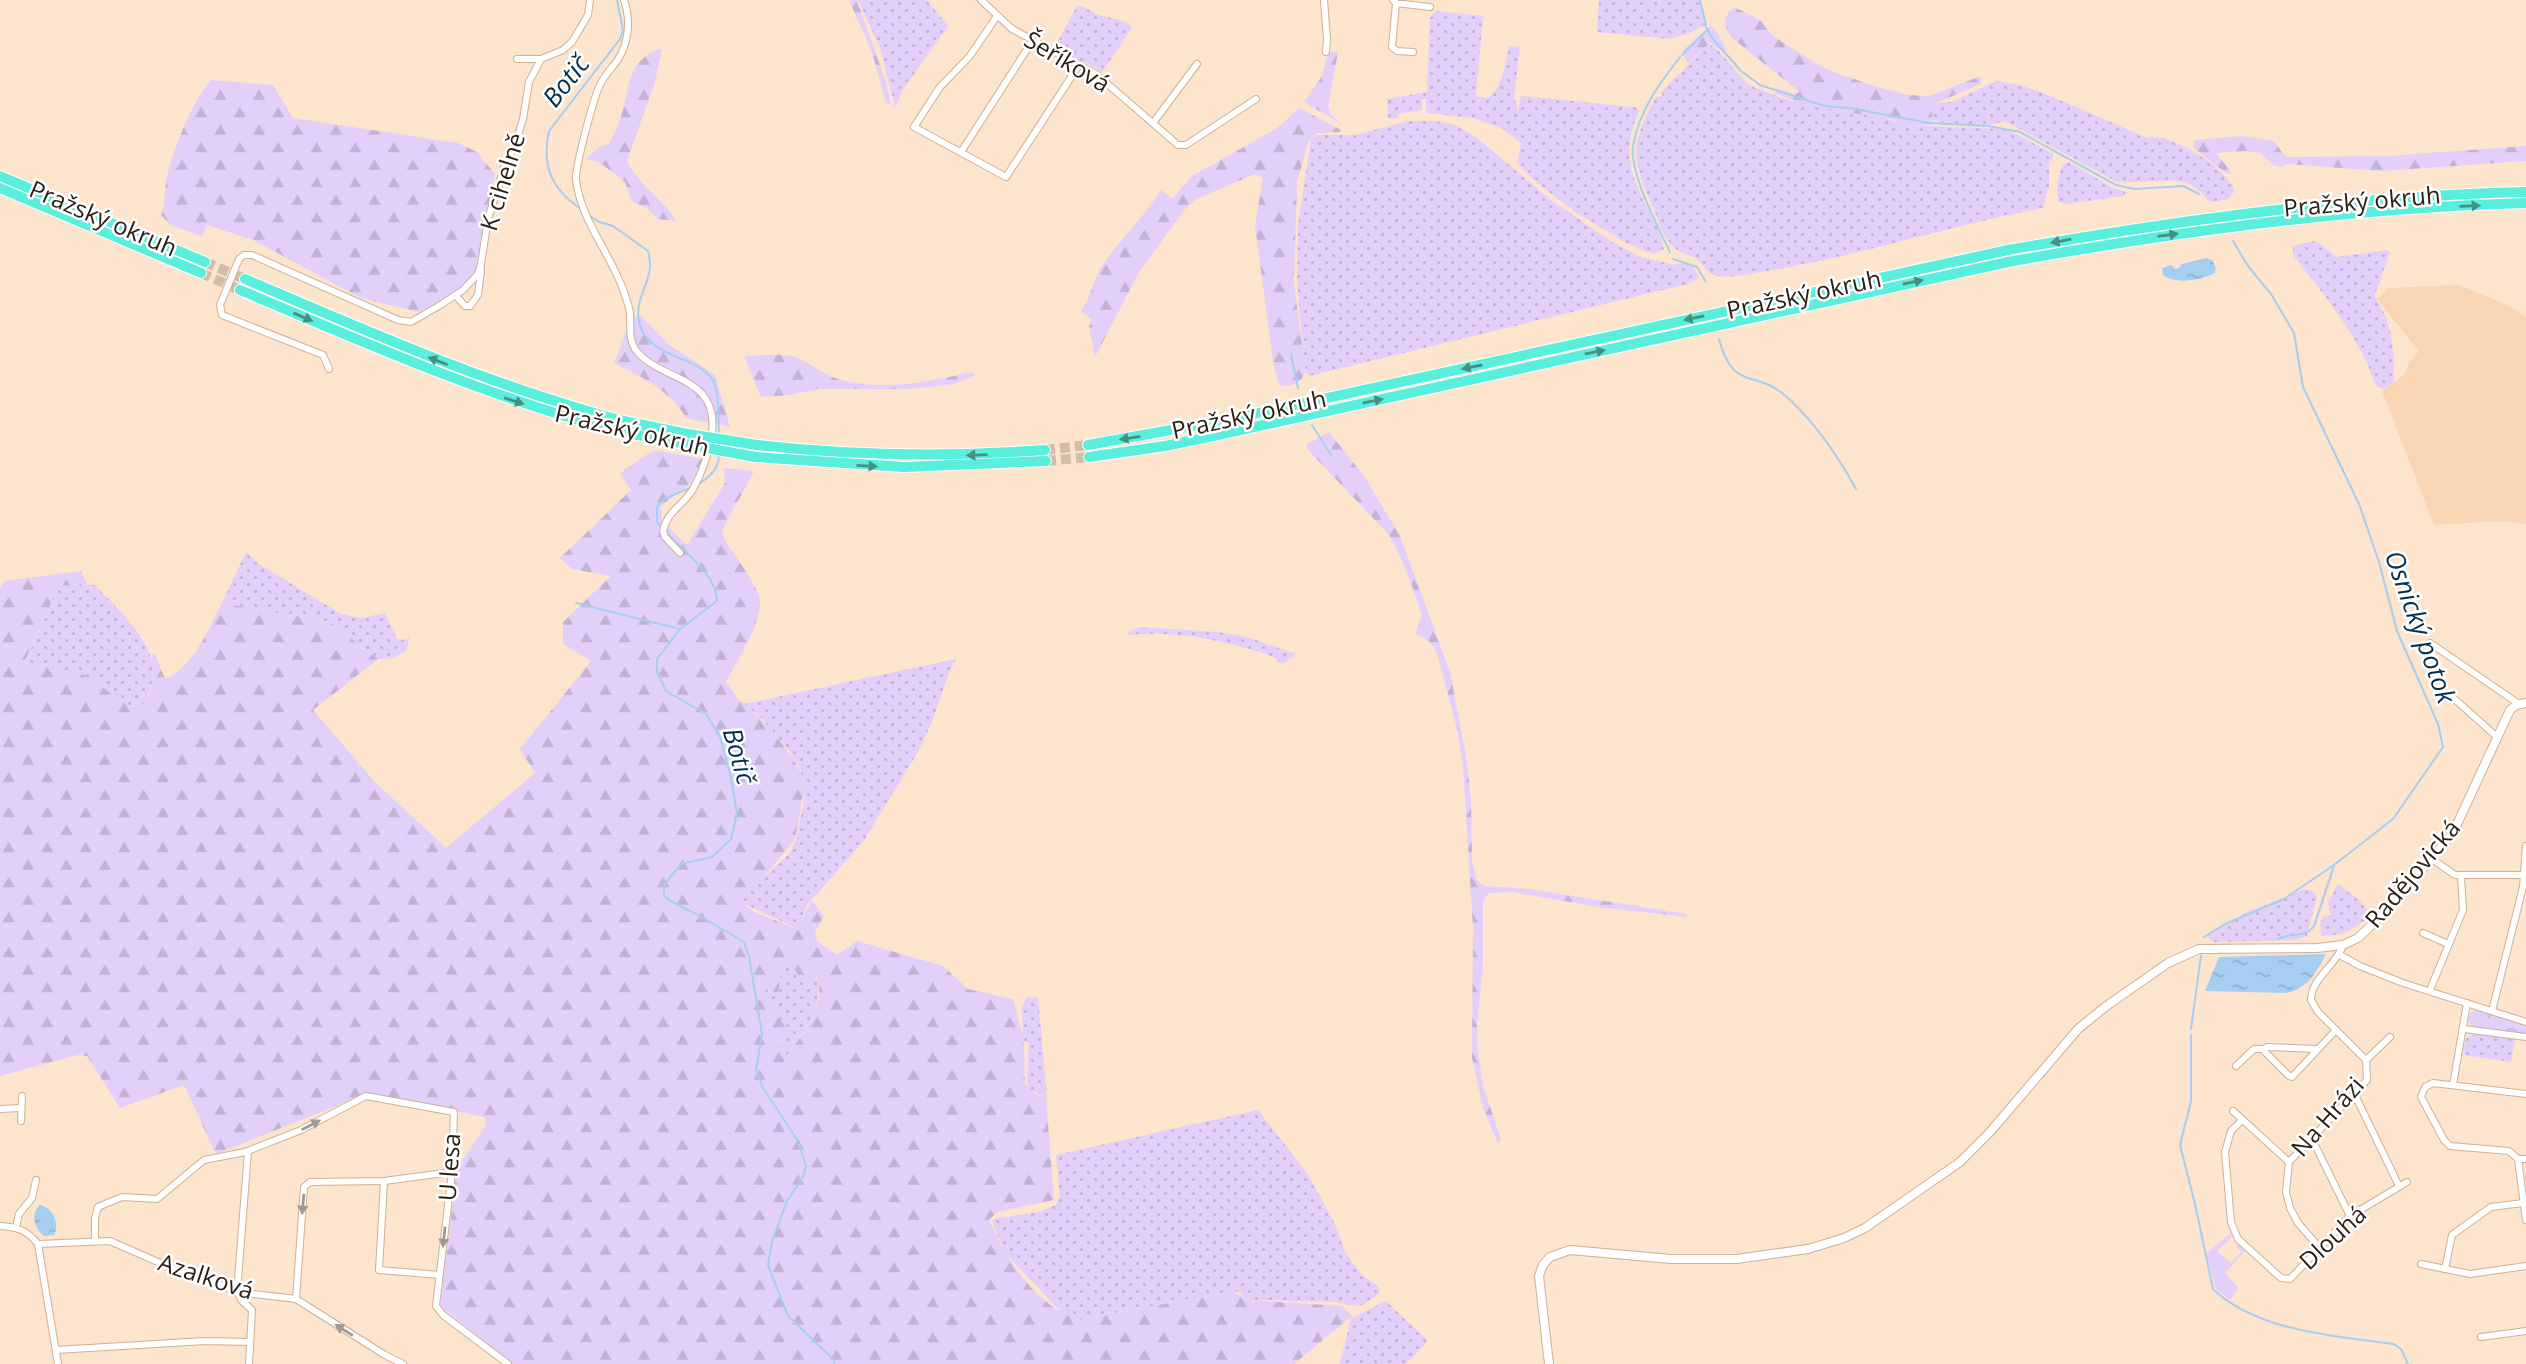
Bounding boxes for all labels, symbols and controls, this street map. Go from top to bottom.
street label: Šeříková [1019,22,1117,99]
water label: Botič [533,46,598,114]
street label: K cihelně [471,128,532,235]
street label: Pražský okruh [25,172,182,264]
street label: Pražský okruh [2282,177,2442,224]
one-way arrow [2459,200,2481,211]
one-way arrow [2157,229,2179,240]
one-way arrow [2050,236,2072,247]
street label: Pražský okruh [1723,261,1884,326]
one-way arrow [1902,277,1924,288]
one-way arrow [293,312,314,323]
one-way arrow [1683,313,1705,324]
one-way arrow [1584,346,1606,357]
one-way arrow [427,356,448,367]
one-way arrow [1461,362,1483,373]
street label: Pražský okruh [1168,381,1329,446]
one-way arrow [1362,395,1384,406]
street label: Pražský okruh [552,396,713,463]
one-way arrow [504,397,525,407]
one-way arrow [1118,433,1140,444]
one-way arrow [966,449,988,460]
one-way arrow [857,461,879,472]
water label: Osnický potok [2377,545,2466,709]
water label: Botič [715,723,765,789]
street label: Radějovická [2357,812,2467,934]
street label: Na Hrázi [2283,1069,2371,1163]
one-way arrow [301,1119,321,1130]
street label: U lesa [430,1132,467,1202]
one-way arrow [297,1193,308,1215]
street label: Dlouhá [2291,1197,2373,1276]
one-way arrow [439,1226,450,1248]
street label: Azalková [155,1245,258,1306]
one-way arrow [335,1323,354,1336]

